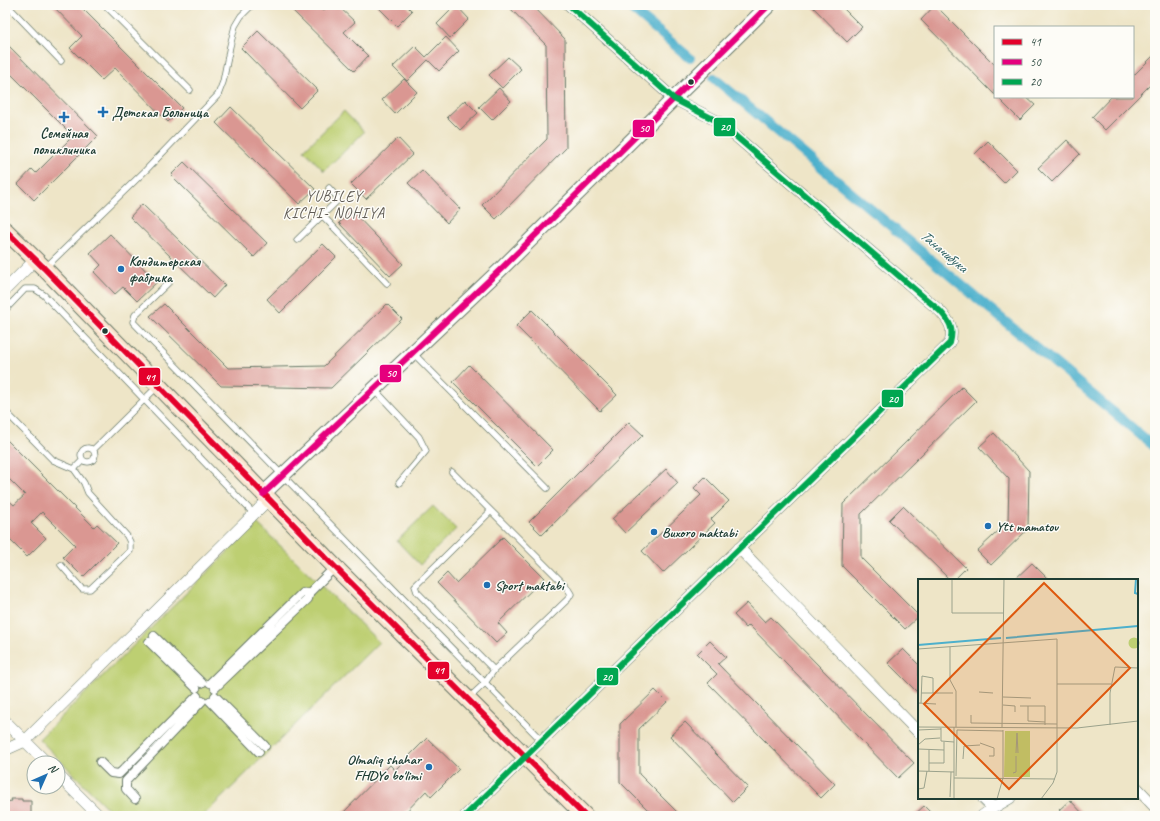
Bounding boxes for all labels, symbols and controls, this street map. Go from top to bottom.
legend [994,26,1134,98]
text: 41 [1030,34,1041,50]
text: 50 [1030,54,1042,70]
text: 20 [1030,74,1042,90]
unlabelled marker [686,77,696,87]
place label: Детская Больница [112,104,210,121]
marker: Детская Больница [97,106,109,118]
marker: Семейная поликлиника [58,111,70,123]
line badge: 20 [713,117,736,137]
line badge: 50 [632,119,655,138]
text: 20 [720,120,731,134]
text: 50 [639,121,650,135]
place label: Семейная поликлиника [33,125,96,158]
district label: YUBILEY KICHI- NOHIYA [283,187,386,223]
water label: Таначибука [916,226,973,278]
place label: Кондитерская фабрика [129,253,201,286]
marker: Кондитерская фабрика [116,264,126,274]
unlabelled marker [100,326,110,336]
line badge: 50 [379,364,402,383]
text: 50 [386,366,397,380]
line badge: 41 [138,367,161,386]
text: 41 [145,370,156,384]
line badge: 20 [881,389,904,408]
text: 20 [888,392,899,406]
place label: Ytt mamatov [996,518,1059,535]
marker: Ytt mamatov [983,521,993,531]
place label: Buxoro maktabi [662,524,739,541]
marker: Buxoro maktabi [649,527,659,537]
place label: Sport maktabi [495,577,566,594]
inset map [918,579,1138,799]
marker: Sport maktabi [482,580,492,590]
line badge: 41 [427,661,450,680]
text: 41 [434,663,445,677]
line badge: 20 [596,667,619,686]
text: 20 [602,670,613,684]
place label: Olmaliq shahar FHDYo bo'limi [347,751,423,784]
north arrow [26,755,66,795]
text: N [46,761,62,777]
marker: Olmaliq shahar FHDYo bo'limi [424,762,434,772]

